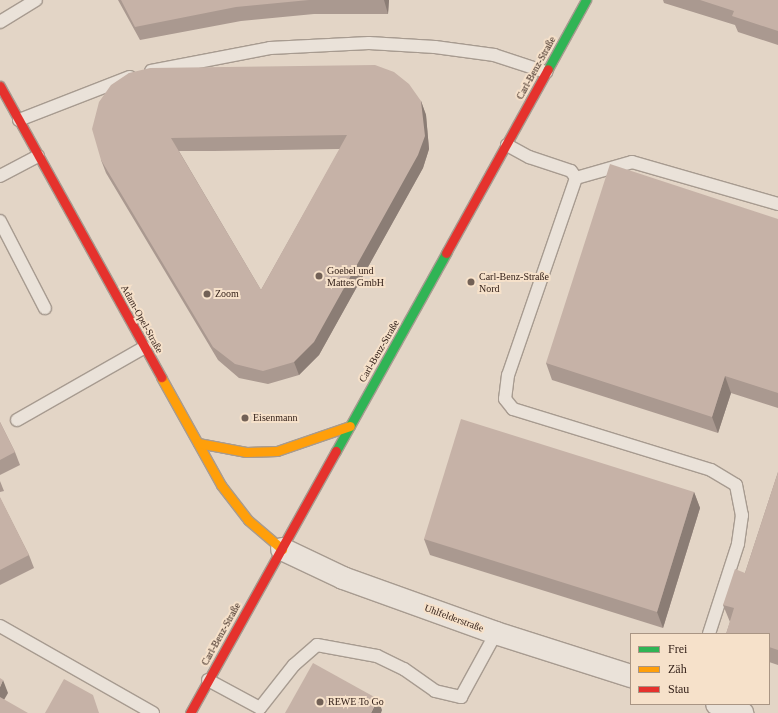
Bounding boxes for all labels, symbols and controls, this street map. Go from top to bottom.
street label: Carl-Benz-Straße [514,34,558,102]
place label: Goebel und Mattes GmbH [327,264,384,288]
place label: Carl-Benz-Straße Nord [479,270,549,294]
marker: Goebel und Mattes GmbH [314,271,324,281]
marker: Carl-Benz-Straße Nord [466,277,476,287]
street label: Adam-Opel-Straße [118,283,166,355]
place label: Zoom [215,288,239,300]
marker: Zoom [202,289,212,299]
street label: Carl-Benz-Straße [356,318,402,384]
place label: Eisenmann [253,412,297,424]
marker: Eisenmann [240,413,250,423]
street label: Carl-Benz-Straße [199,600,243,668]
street label: Uhlfelderstraße [423,602,485,634]
legend [630,633,770,705]
text: Frei [668,642,687,656]
text: Zäh [668,662,687,676]
text: Stau [668,682,689,696]
place label: REWE To Go [328,696,384,708]
marker: REWE To Go [315,697,325,707]

